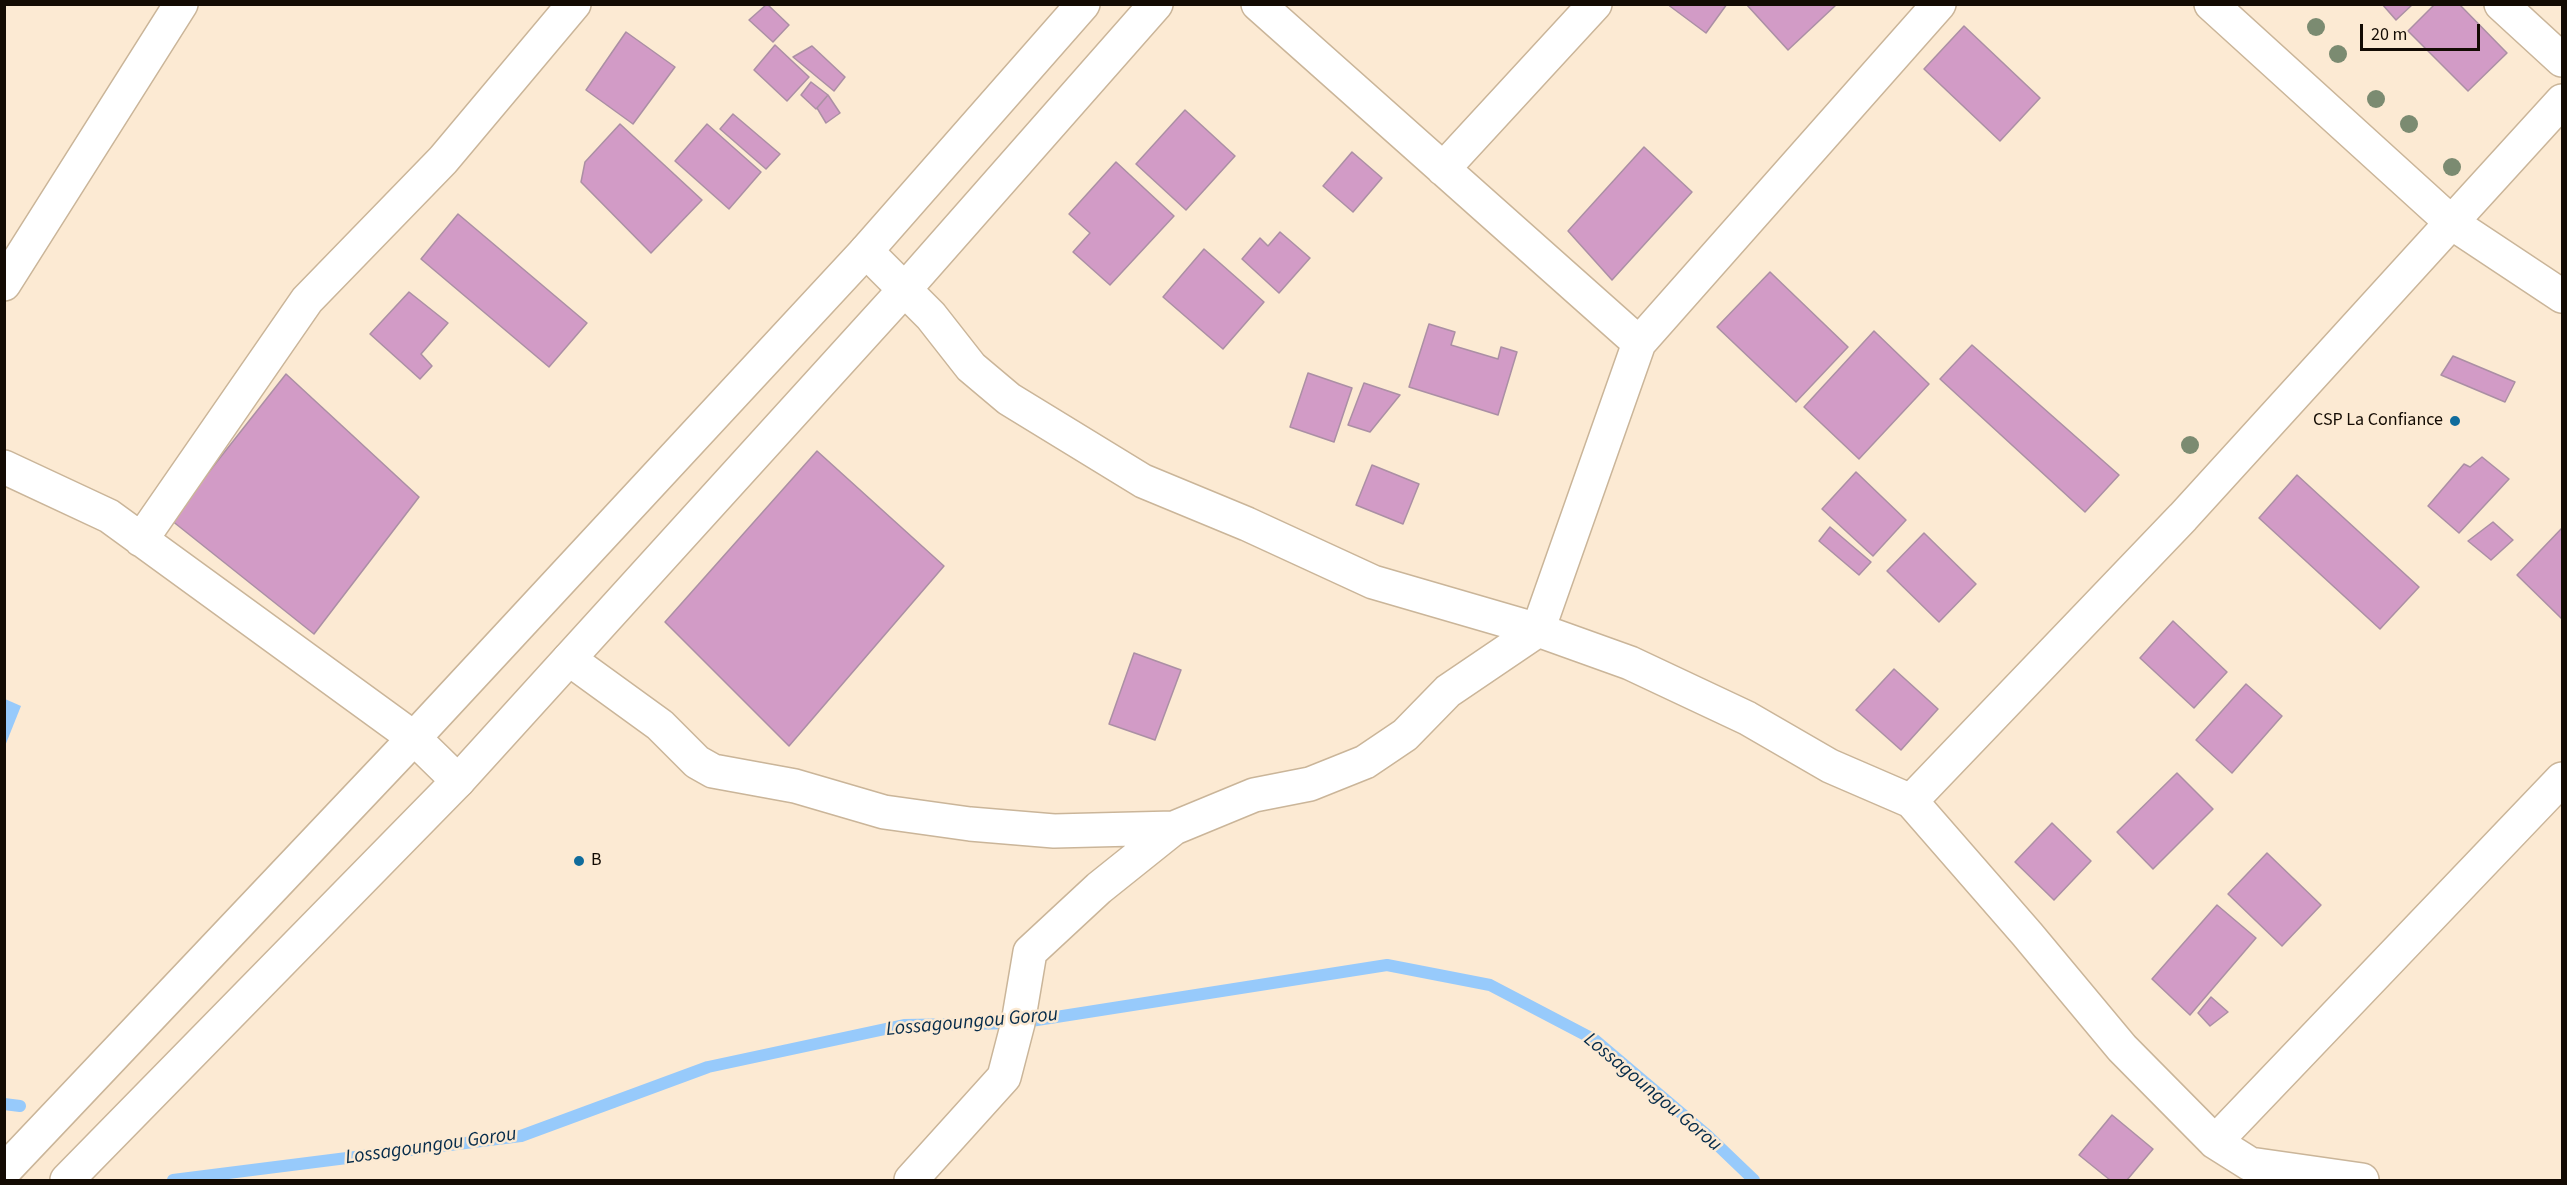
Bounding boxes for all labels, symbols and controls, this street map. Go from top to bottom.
scale bar [2363,12,2483,50]
text: 20 m [2371,22,2407,47]
place label: CSP La Confiance [2313,410,2443,432]
marker: CSP La Confiance [2448,414,2462,428]
place label: B [591,850,602,872]
marker: B [572,854,586,868]
water label: Lossagoungou Gorou [885,1004,1059,1042]
water label: Lossagoungou Gorou [1578,1028,1726,1158]
water label: Lossagoungou Gorou [344,1123,518,1171]

